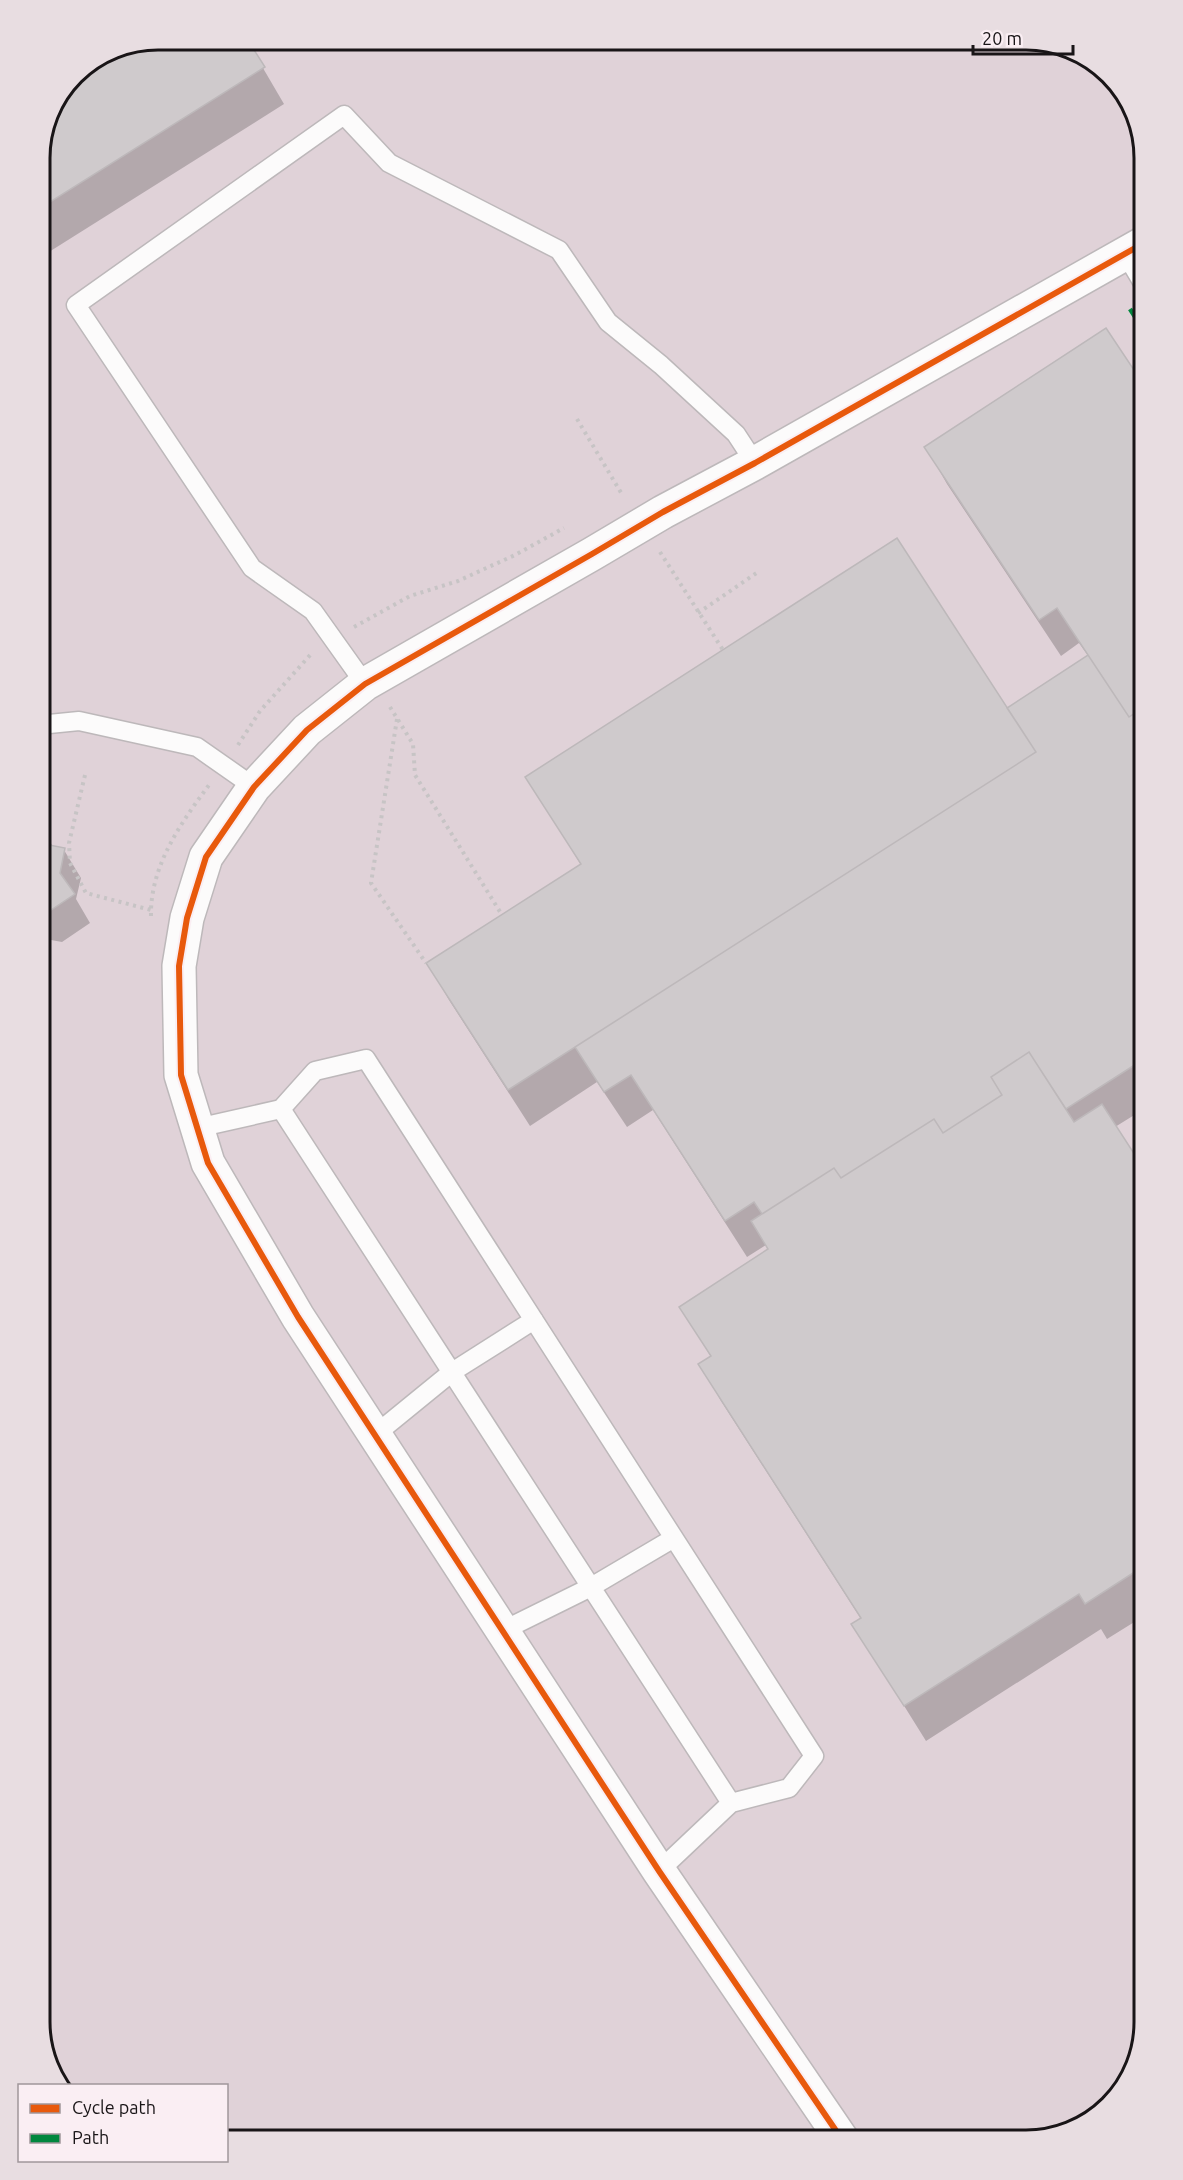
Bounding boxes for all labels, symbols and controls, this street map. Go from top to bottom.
scale bar [973,18,1074,56]
text: 20 m [982,28,1022,48]
legend [18,2084,228,2162]
text: Cycle path [72,2097,156,2117]
text: Path [72,2127,109,2147]

